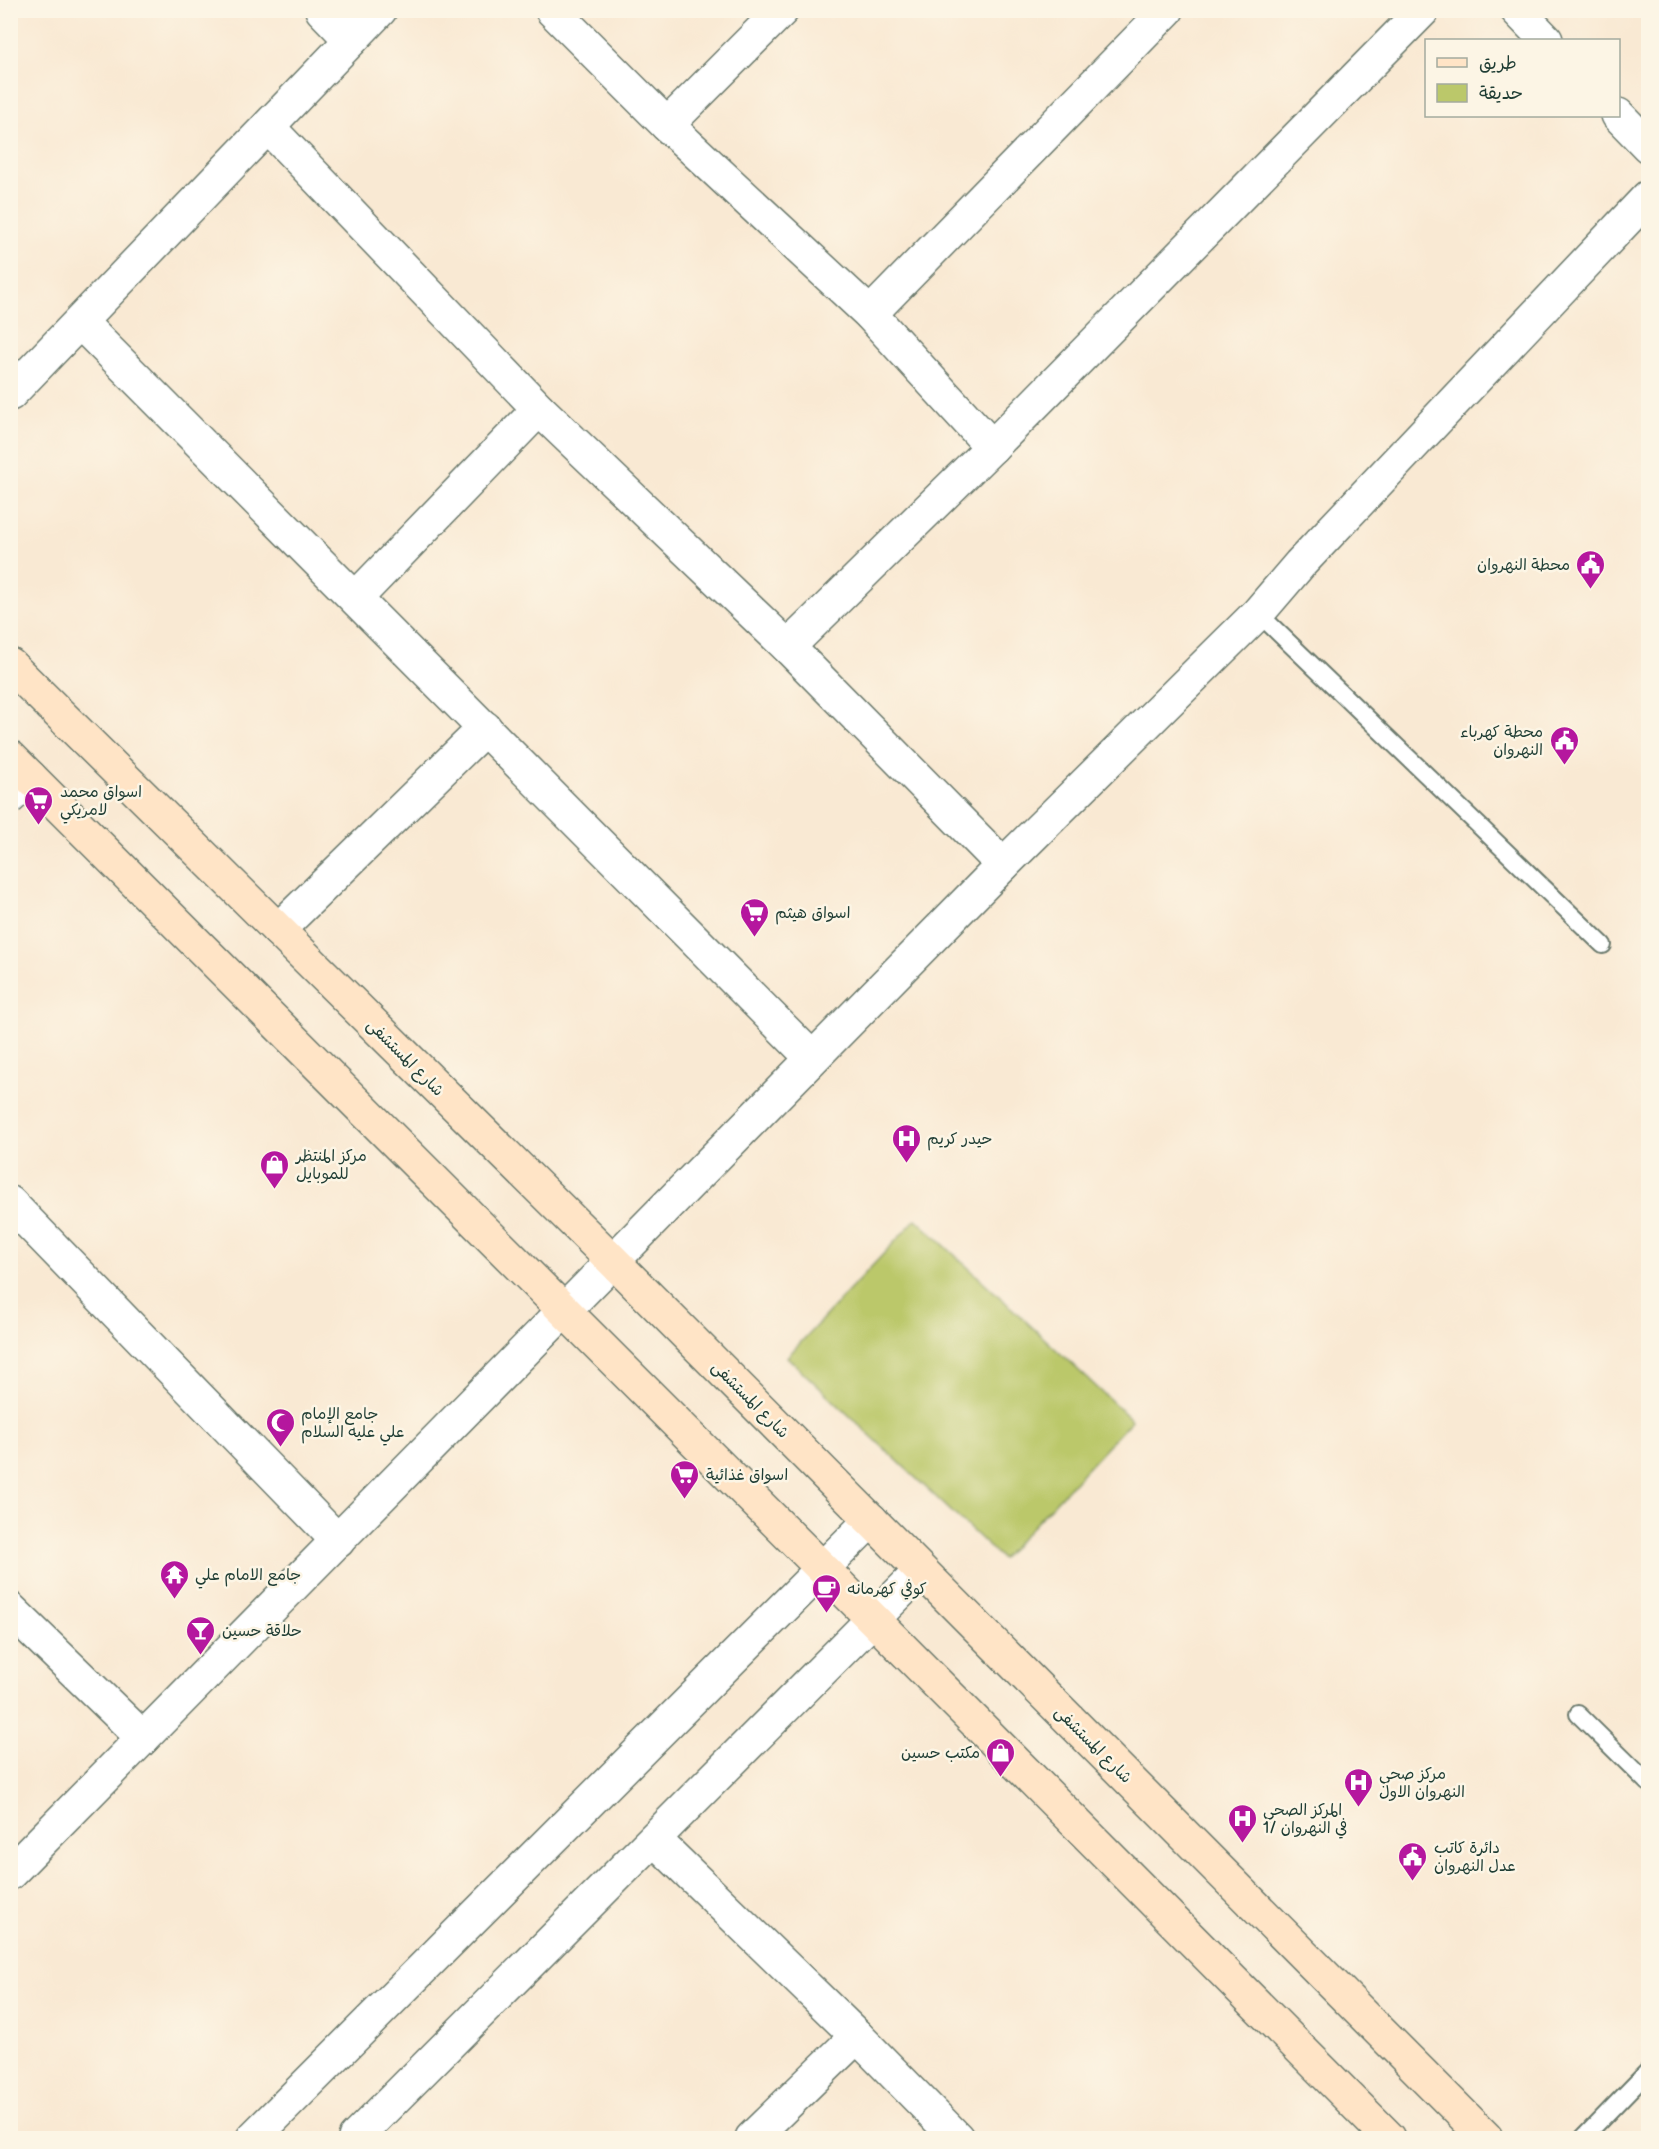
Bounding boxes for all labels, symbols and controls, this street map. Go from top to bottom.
legend [1425,39,1620,117]
text: طريق [1479,53,1517,74]
text: حديقة [1479,83,1523,104]
public building icon: محطة النهروان [1575,548,1607,590]
place label: محطة النهروان [1477,556,1570,575]
place label: محطة كهرباء النهروان [1460,723,1543,760]
public building icon: محطة كهرباء النهروان [1548,724,1580,766]
place label: اسواق محمد لامريكي [60,783,142,824]
supermarket icon: اسواق محمد لامريكي [23,784,55,826]
supermarket icon: اسواق هيثم [738,896,770,938]
place label: اسواق هيثم [775,904,851,925]
street label: شارع المستشفى [362,1016,447,1101]
hospital icon: حيدر كريم [890,1122,922,1164]
place label: حيدر كريم [927,1130,993,1151]
place label: مركز المنتظر للموبايل [294,1147,367,1184]
shop icon: مركز المنتظر للموبايل [259,1148,291,1190]
street label: شارع المستشفى [707,1358,792,1443]
place label: جامع الإمام علي عليه السلام [301,1405,404,1446]
mosque icon: جامع الإمام علي عليه السلام [264,1406,296,1448]
supermarket icon: اسواق غذائية [669,1458,701,1500]
place label: اسواق غذائية [706,1466,788,1485]
temple icon: جامع الامام علي [158,1558,190,1600]
place label: جامع الامام علي [195,1566,301,1589]
cafe icon: كوفي كهرمانه [810,1572,842,1614]
place label: كوفي كهرمانه [847,1579,927,1600]
bar icon: حلاقة حسين [185,1614,217,1656]
place label: حلاقة حسين [222,1622,302,1641]
street label: شارع المستشفى [1050,1703,1135,1788]
shop icon: مكتب حسين [985,1736,1017,1778]
place label: مكتب حسين [901,1744,980,1763]
place label: مركز صحي النهروان الاول [1379,1765,1465,1802]
hospital icon: مركز صحي النهروان الاول [1342,1766,1374,1808]
place label: المركز الصحي في النهروان /1 [1263,1801,1347,1839]
hospital icon: المركز الصحي في النهروان /1 [1226,1802,1258,1844]
place label: دائرة كاتب عدل النهروان [1434,1839,1516,1876]
public building icon: دائرة كاتب عدل النهروان [1397,1840,1429,1882]

